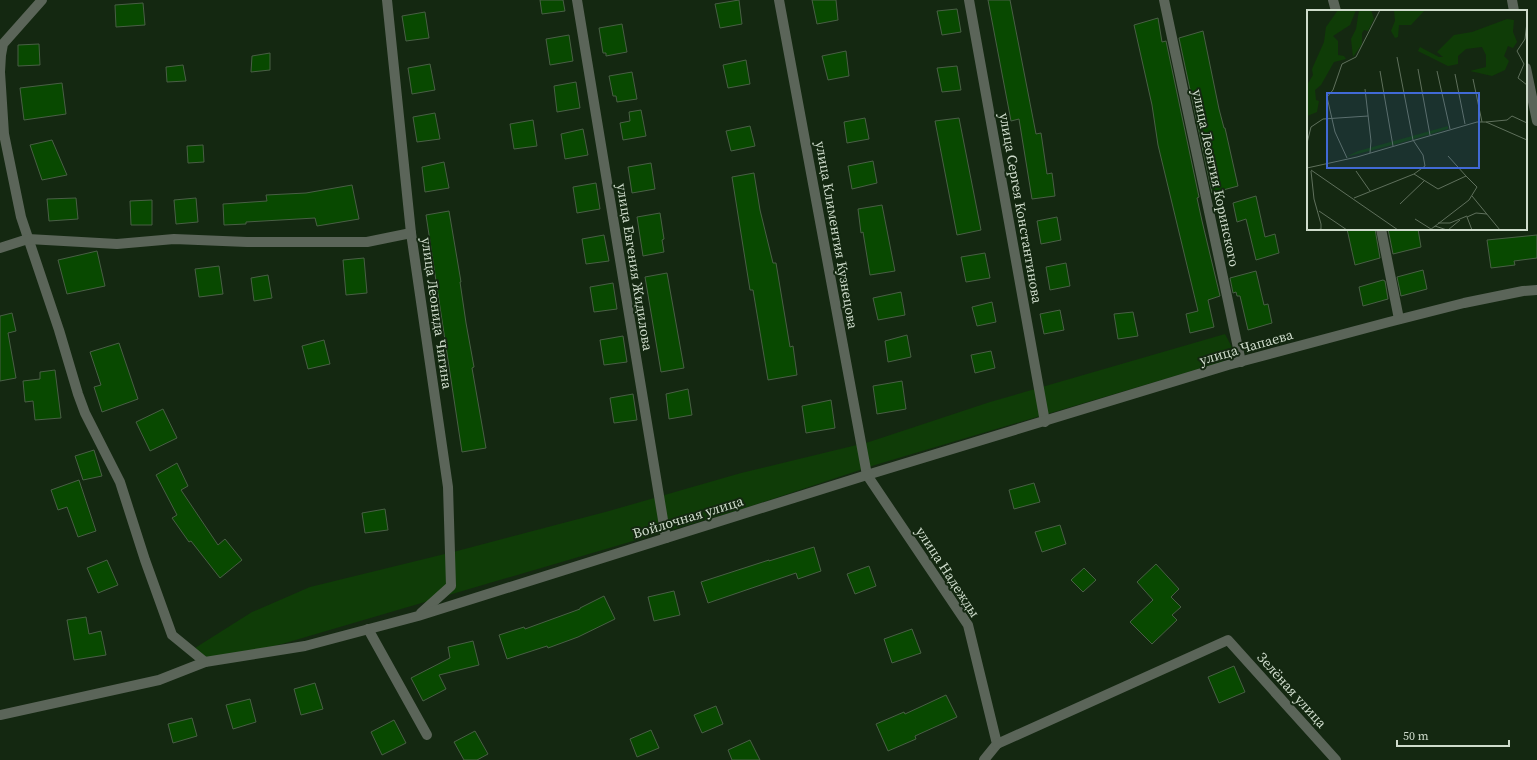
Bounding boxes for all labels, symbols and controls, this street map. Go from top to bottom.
inset map [1307,10,1527,230]
street label: улица Леонтия Коринского [1187,87,1245,269]
street label: улица Сергея Константинова [994,111,1048,306]
street label: улица Климентия Кузнецова [811,140,864,331]
street label: улица Евгения Жидилова [612,182,658,353]
street label: улица Леонида Чигина [416,236,458,391]
street label: улица Чапаева [1197,324,1296,370]
street label: Войлочная улица [630,490,747,543]
street label: улица Надежды [911,523,985,621]
street label: Зелёная улица [1253,648,1332,733]
scale bar [1397,722,1509,748]
text: 50 m [1403,728,1429,744]

